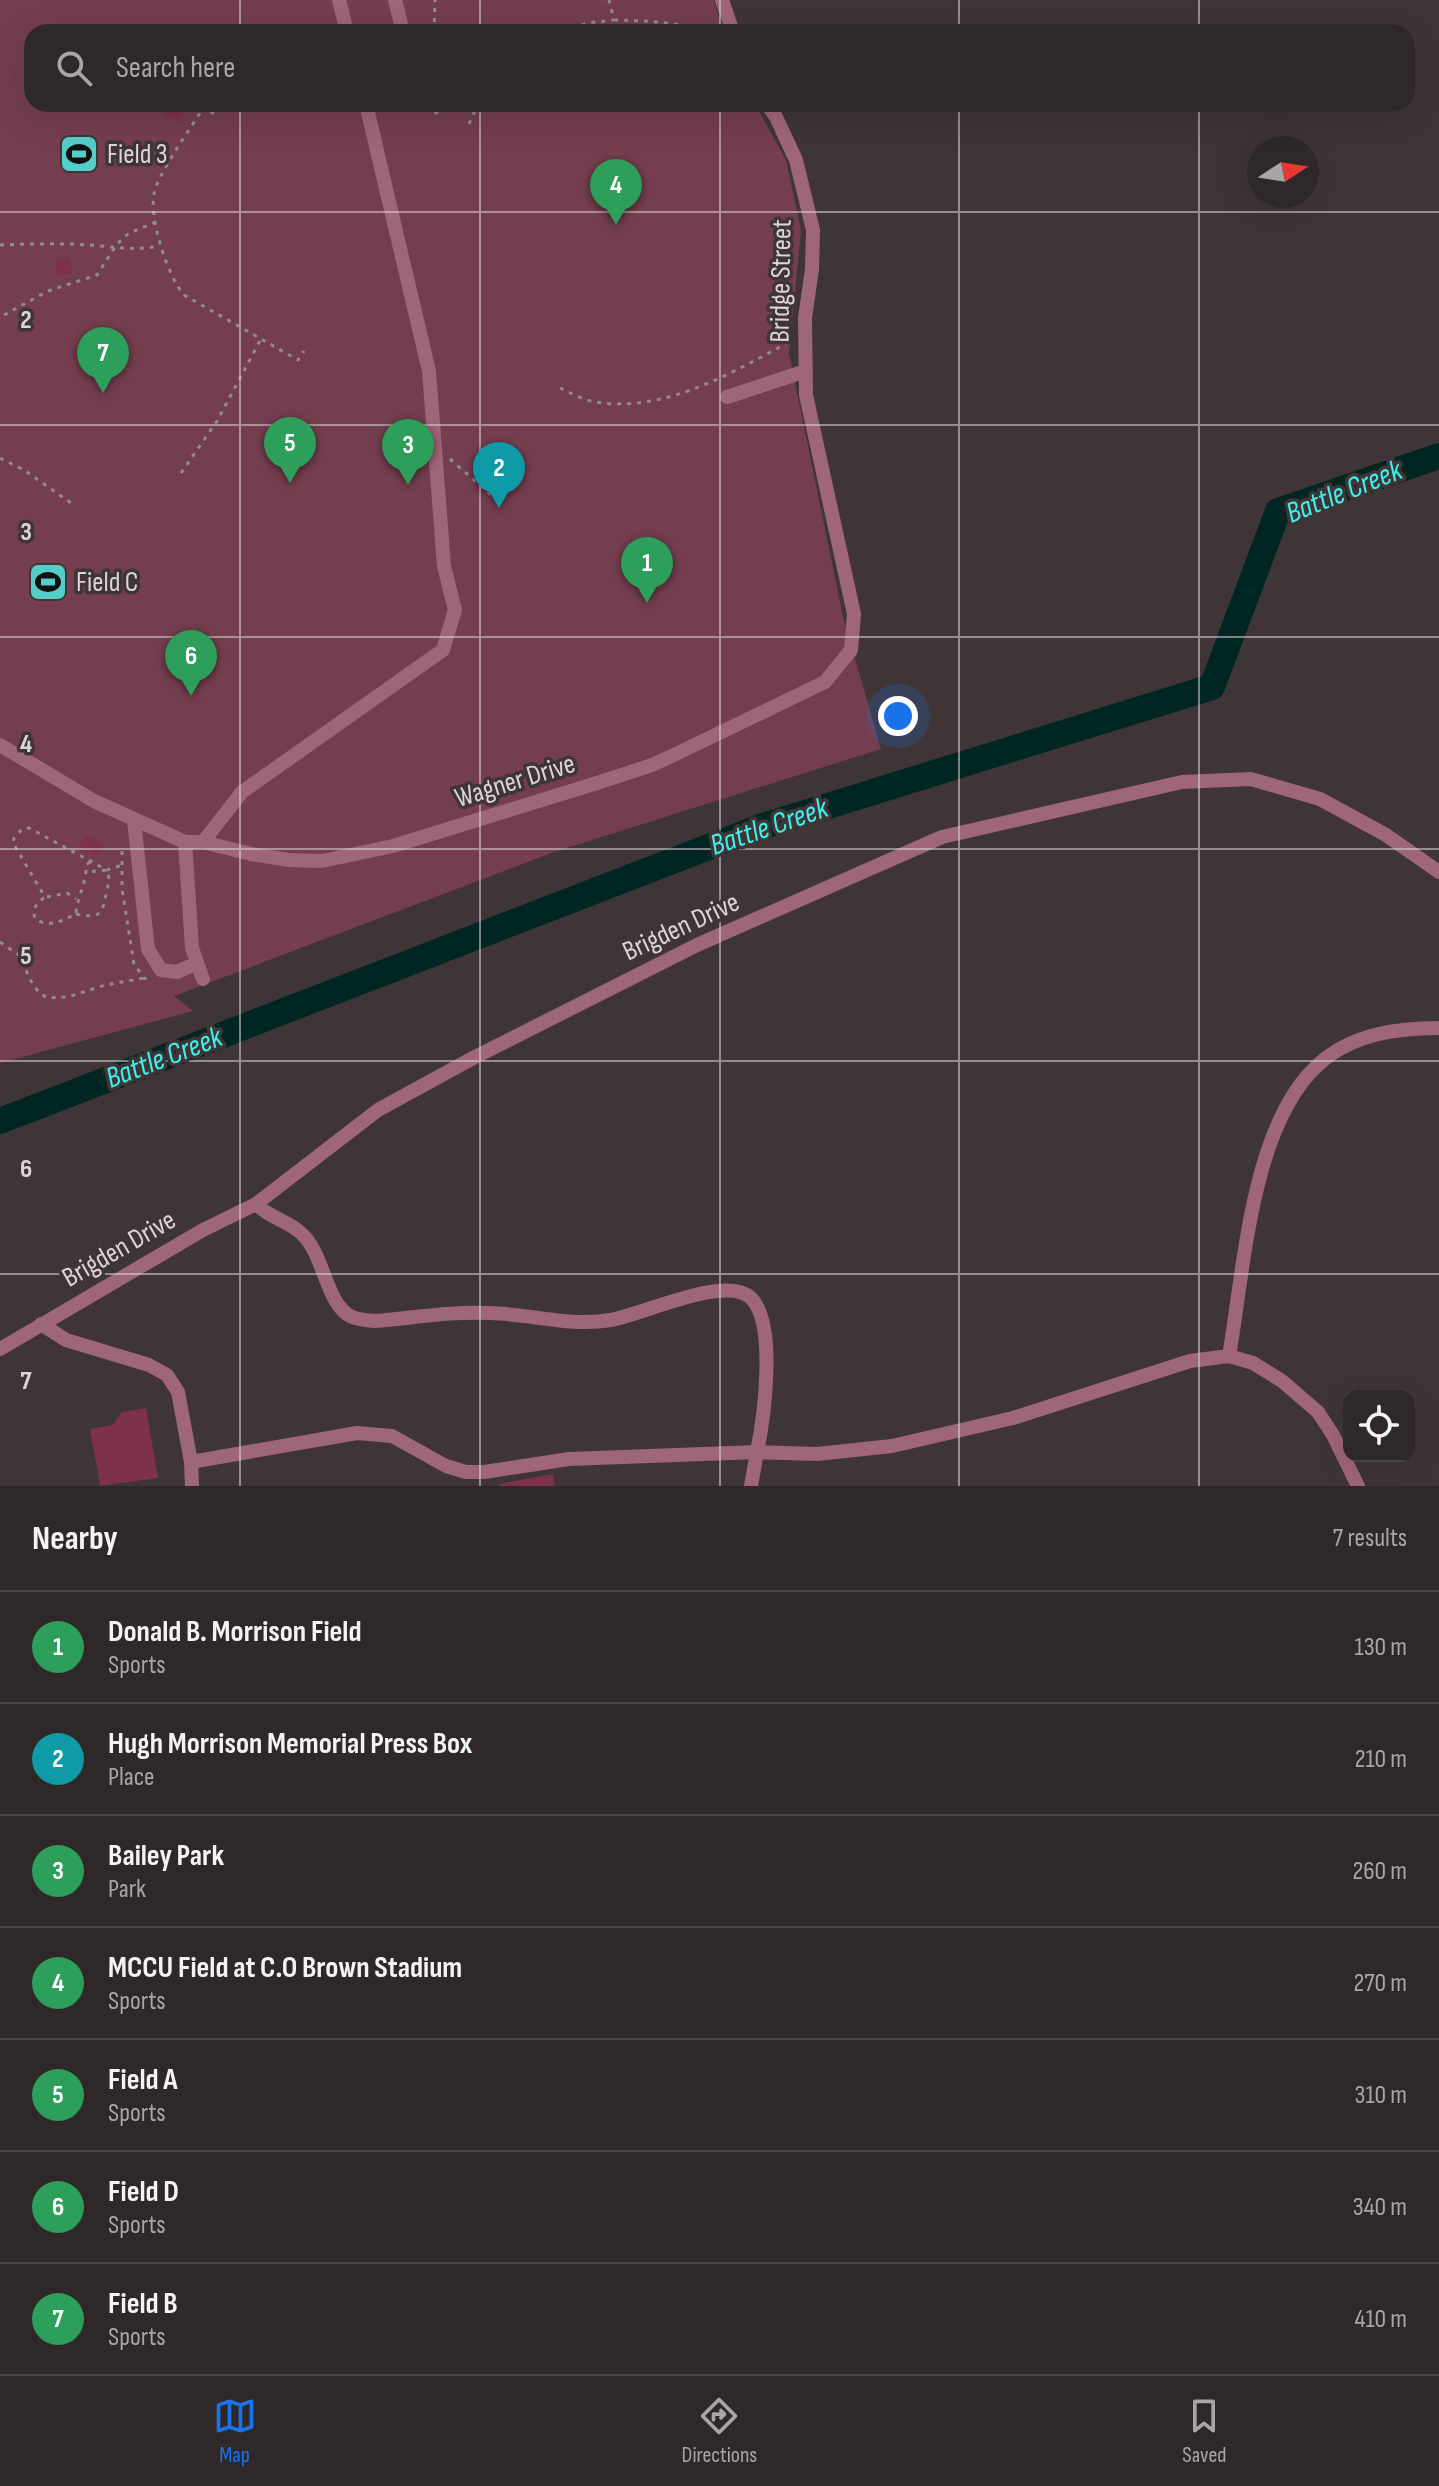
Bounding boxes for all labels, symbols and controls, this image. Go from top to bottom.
search box [24,24,1415,112]
icon: search [52,46,96,90]
text: Search here [116,50,235,86]
sports icon: Field 3 [58,133,100,175]
north arrow [1247,136,1319,208]
place label: Field 3 [107,138,168,171]
pin: 4 [590,159,642,225]
street label: Bridge Street [763,219,799,343]
text: 2 [20,305,32,336]
pin: 7 [77,327,129,393]
pin: 5 [264,417,316,483]
pin: 3 [382,419,434,485]
pin: 2 [473,442,525,508]
water label: Battle Creek [1281,452,1408,531]
text: 3 [20,517,32,548]
pin: 1 [621,537,673,603]
sports icon: Field C [27,561,69,603]
place label: Field C [76,566,138,599]
pin: 6 [165,630,217,696]
your location [878,696,918,736]
text: 4 [20,729,32,760]
street label: Wagner Drive [451,747,579,815]
water label: Battle Creek [706,790,833,864]
street label: Brigden Drive [617,886,745,968]
text: 5 [20,941,32,972]
water label: Battle Creek [101,1019,228,1097]
text: 6 [20,1154,32,1185]
street label: Brigden Drive [57,1203,181,1295]
text: 7 [20,1366,32,1397]
map controls [1343,1390,1415,1462]
button: locate [1343,1390,1415,1462]
text: Nearby [32,1518,118,1559]
text: 7 results [1333,1523,1407,1554]
text: Donald B. Morrison Field [108,1614,362,1650]
text: 1 [53,1632,63,1663]
text: 130 m [1355,1632,1407,1663]
text: Sports [108,1650,166,1681]
text: Hugh Morrison Memorial Press Box [108,1726,472,1762]
text: 2 [52,1744,64,1775]
text: 210 m [1355,1744,1407,1775]
text: Place [108,1762,155,1793]
text: Bailey Park [108,1838,224,1874]
text: 3 [52,1856,64,1887]
text: 260 m [1352,1856,1407,1887]
text: Park [108,1874,146,1905]
text: MCCU Field at C.O Brown Stadium [108,1950,462,1986]
text: 4 [52,1968,64,1999]
text: 270 m [1354,1968,1407,1999]
text: Sports [108,1986,166,2017]
text: Field A [108,2062,178,2098]
text: 5 [52,2080,64,2111]
text: 310 m [1355,2080,1407,2111]
text: Sports [108,2098,166,2129]
text: Field D [108,2174,179,2210]
text: 6 [52,2192,64,2223]
text: 340 m [1353,2192,1407,2223]
text: Sports [108,2210,166,2241]
text: Field B [108,2286,178,2322]
text: 7 [52,2304,64,2335]
text: 410 m [1355,2304,1407,2335]
text: Sports [108,2322,166,2353]
tab: Map [213,2394,257,2469]
tab: Directions [682,2394,757,2469]
tab: Saved [1182,2394,1226,2469]

